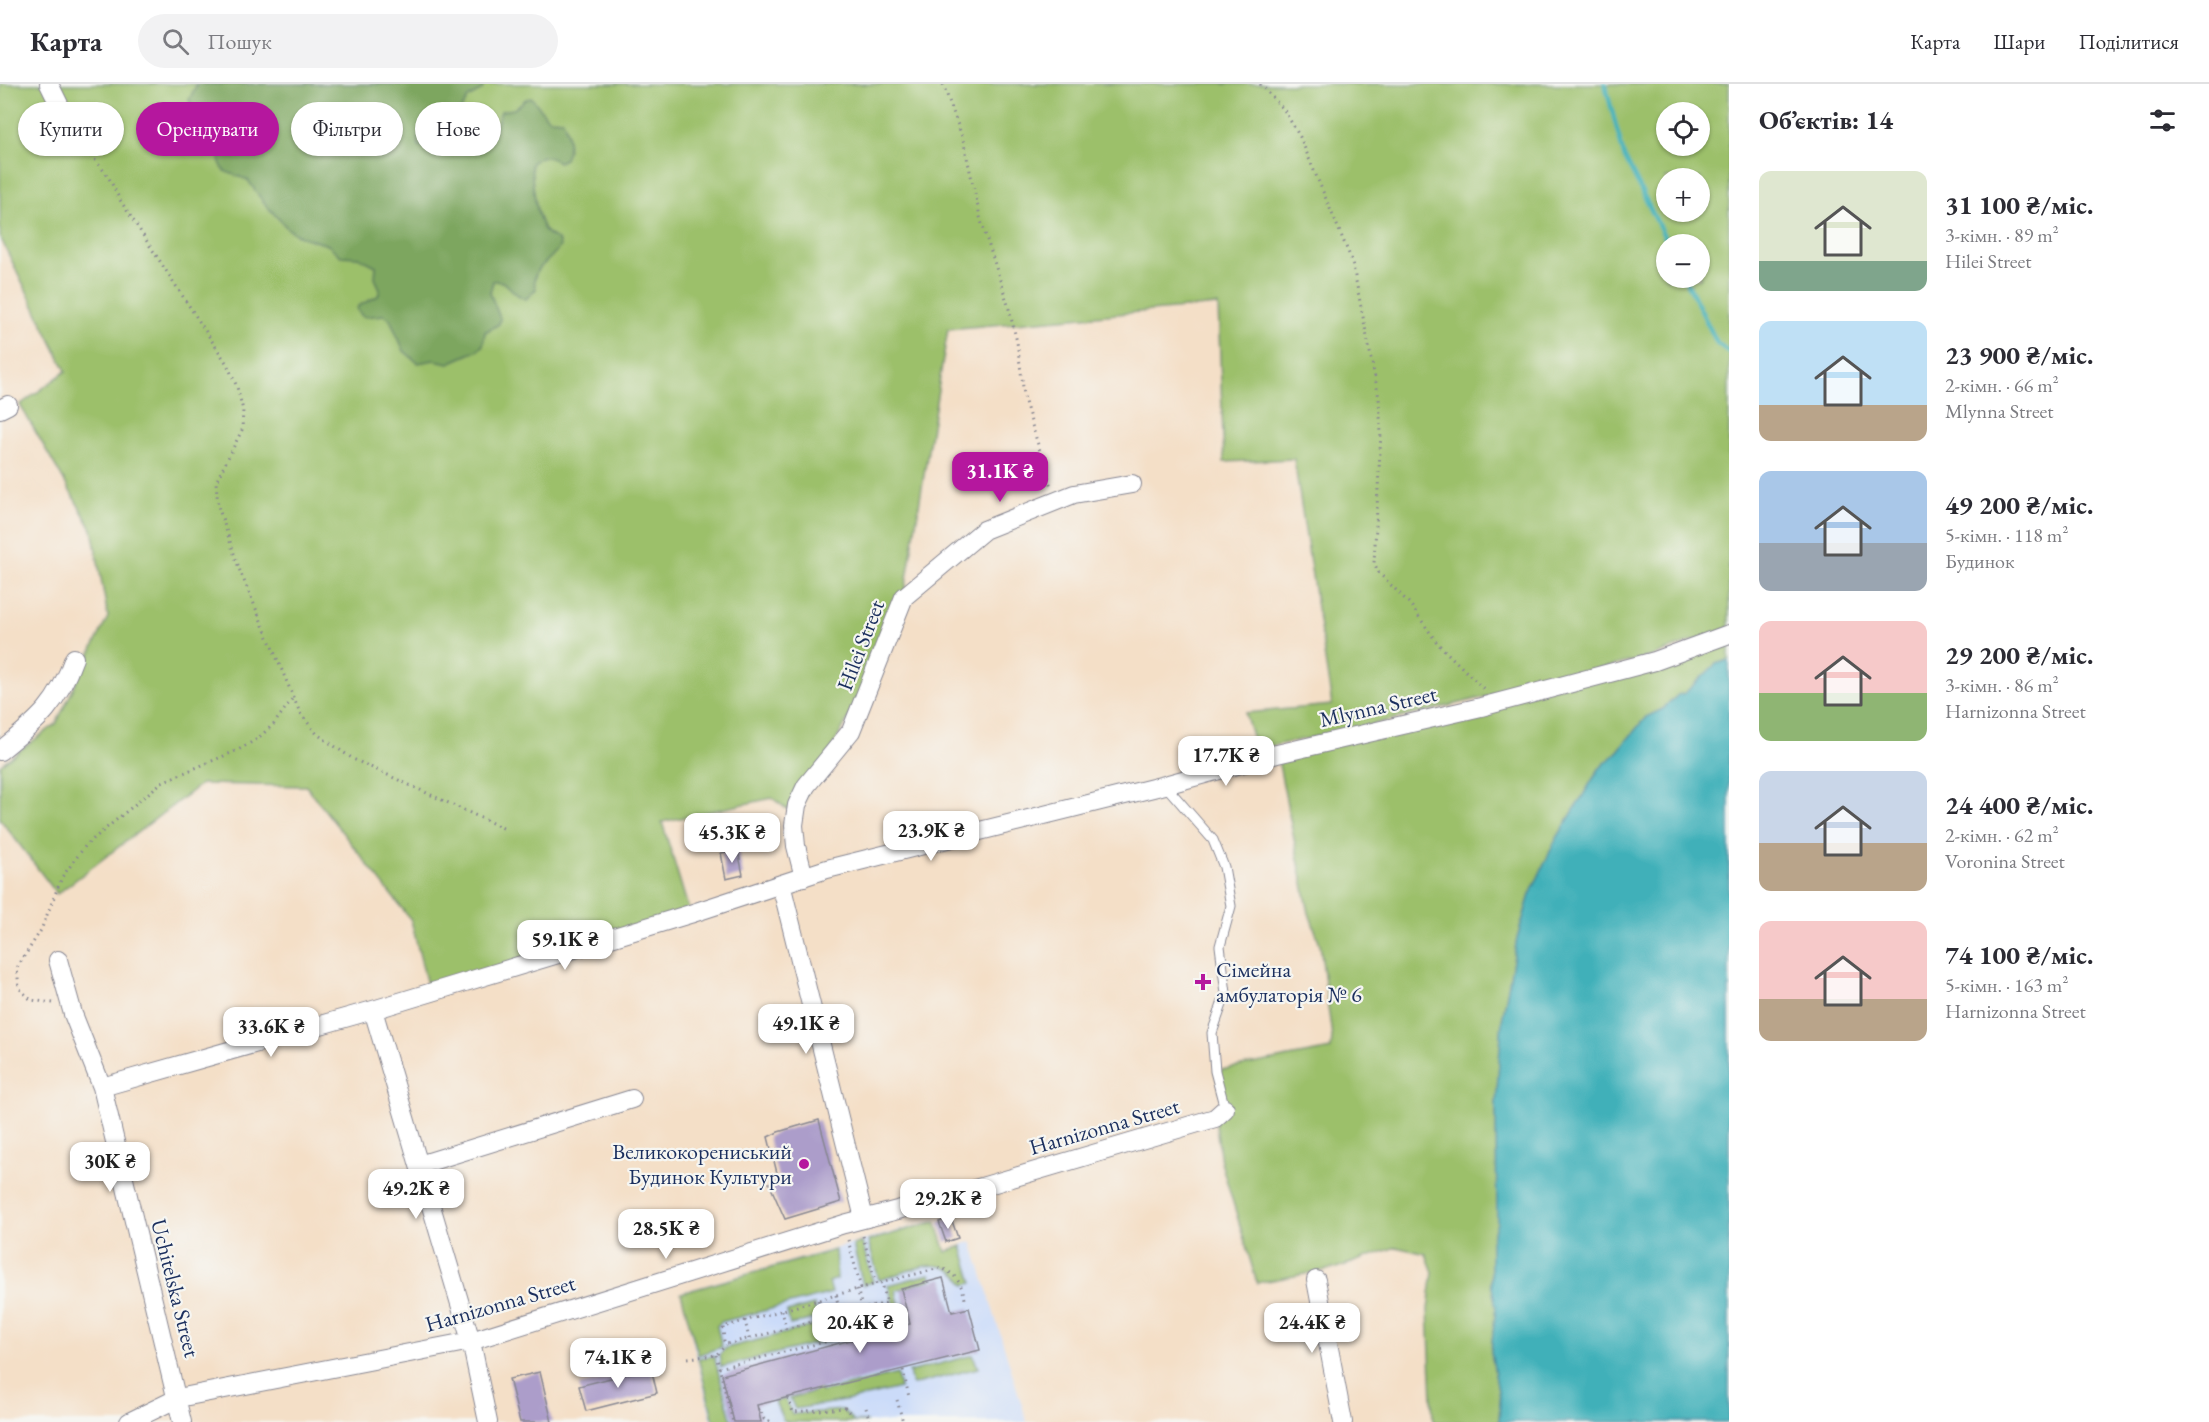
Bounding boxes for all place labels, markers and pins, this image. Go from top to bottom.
pin: 31.1K ₴ [945,452,1055,503]
pin: 17.7K ₴ [1171,736,1281,787]
pin: 23.9K ₴ [876,811,986,862]
pin: 45.3K ₴ [677,813,787,864]
pin: 59.1K ₴ [510,920,620,971]
place label: Сімейна амбулаторія № 6 [1216,955,1362,1009]
marker: Сімейна амбулаторія № 6 [1194,973,1212,991]
pin: 49.1K ₴ [751,1004,861,1055]
pin: 33.6K ₴ [216,1007,326,1058]
place label: Великокорениський Будинок Культури [612,1137,792,1191]
pin: 30K ₴ [68,1142,152,1193]
marker: Великокорениський Будинок Культури [797,1157,811,1171]
pin: 49.2K ₴ [361,1169,471,1220]
pin: 29.2K ₴ [893,1179,1003,1230]
pin: 28.5K ₴ [611,1209,721,1260]
pin: 20.4K ₴ [805,1303,915,1354]
pin: 24.4K ₴ [1257,1303,1367,1354]
pin: 74.1K ₴ [563,1338,673,1389]

